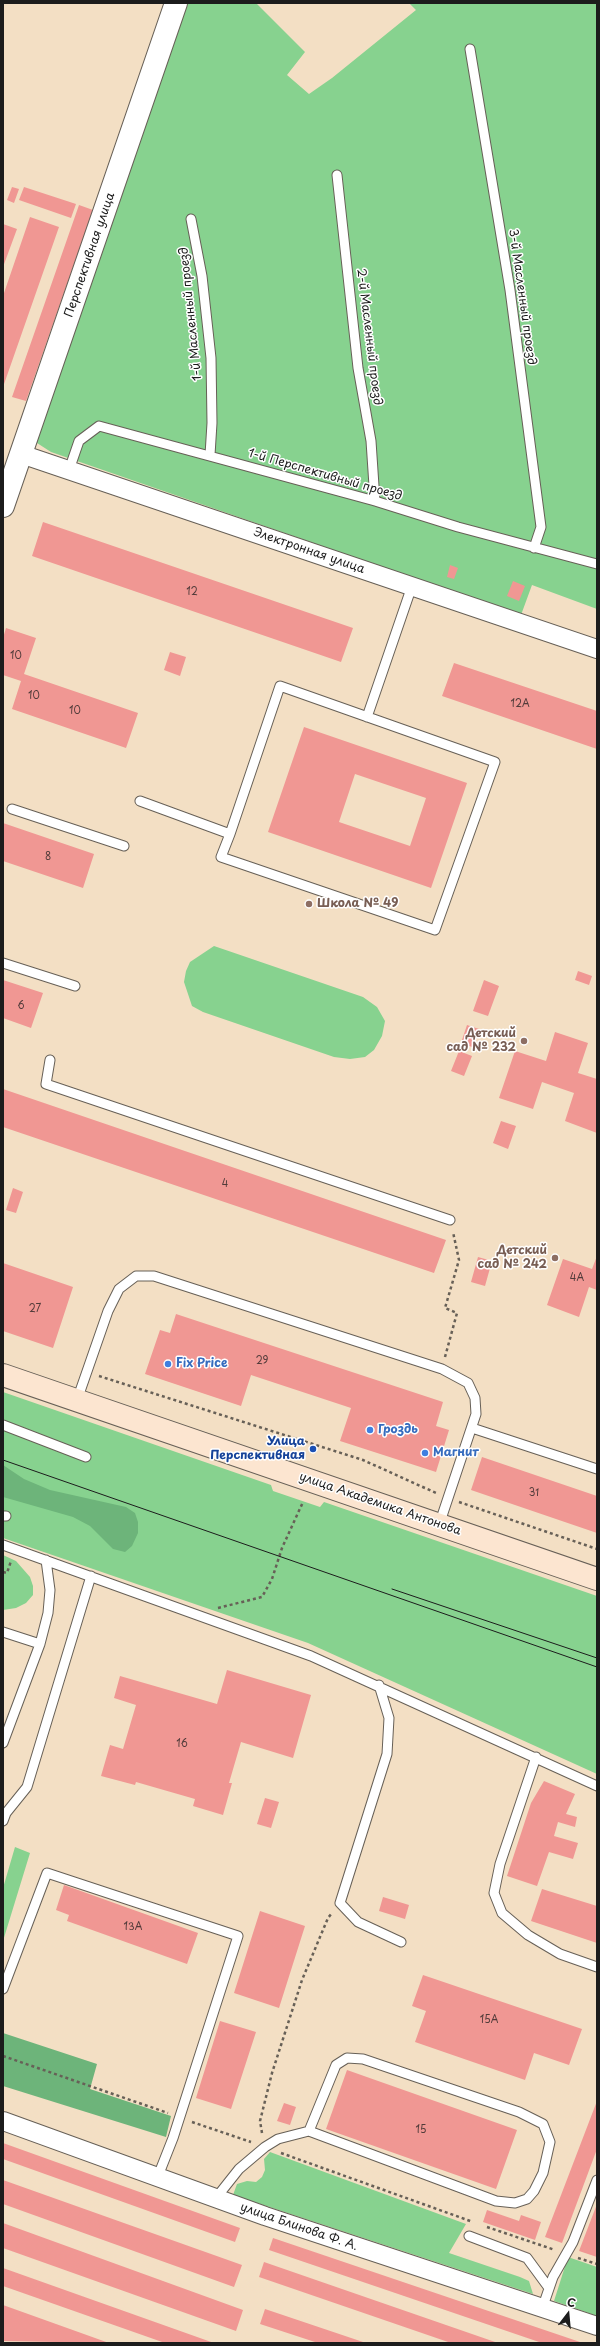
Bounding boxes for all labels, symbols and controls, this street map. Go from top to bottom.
street label: Перспективная улица [62,191,118,319]
street label: 3-й Масленный проезд [505,228,539,366]
street label: 1-й Масленный проезд [177,246,205,382]
street label: 2-й Масленный проезд [353,268,385,406]
street label: 1-й Перспективный проезд [246,446,404,504]
street label: Электронная улица [251,525,367,577]
house number: 12 [186,586,198,598]
house number: 10 [10,650,22,662]
house number: 10 [28,690,40,702]
house number: 12А [510,698,530,710]
house number: 10 [69,705,81,717]
house number: 8 [45,851,51,863]
place label: Школа № 49 [317,897,398,911]
marker: Школа № 49 [304,899,314,909]
house number: 6 [17,1000,25,1012]
place label: Детский сад № 232 [446,1027,516,1055]
marker: Детский сад № 232 [519,1036,529,1046]
house number: 4 [222,1178,228,1190]
place label: Детский сад № 242 [478,1244,547,1272]
marker: Детский сад № 242 [550,1253,560,1263]
house number: 4А [570,1272,584,1284]
house number: 27 [29,1303,41,1315]
house number: 29 [256,1355,268,1367]
place label: Fix Price [176,1357,227,1371]
marker: Fix Price [163,1359,173,1369]
place label: Гроздь [378,1423,418,1437]
marker: Гроздь [365,1425,375,1435]
place label: Улица Перспективная [210,1435,305,1463]
marker: Улица Перспективная [308,1444,318,1454]
place label: Магнит [433,1446,479,1460]
marker: Магнит [420,1448,430,1458]
street label: улица Академика Антонова [297,1469,463,1539]
house number: 31 [529,1487,539,1499]
house number: 16 [176,1738,188,1750]
house number: 13А [124,1921,142,1933]
house number: 15А [480,2014,498,2026]
house number: 15 [416,2124,426,2136]
street label: улица Блинова Ф. А. [238,2200,360,2254]
text: С [565,2293,578,2311]
north arrow [548,2294,588,2334]

